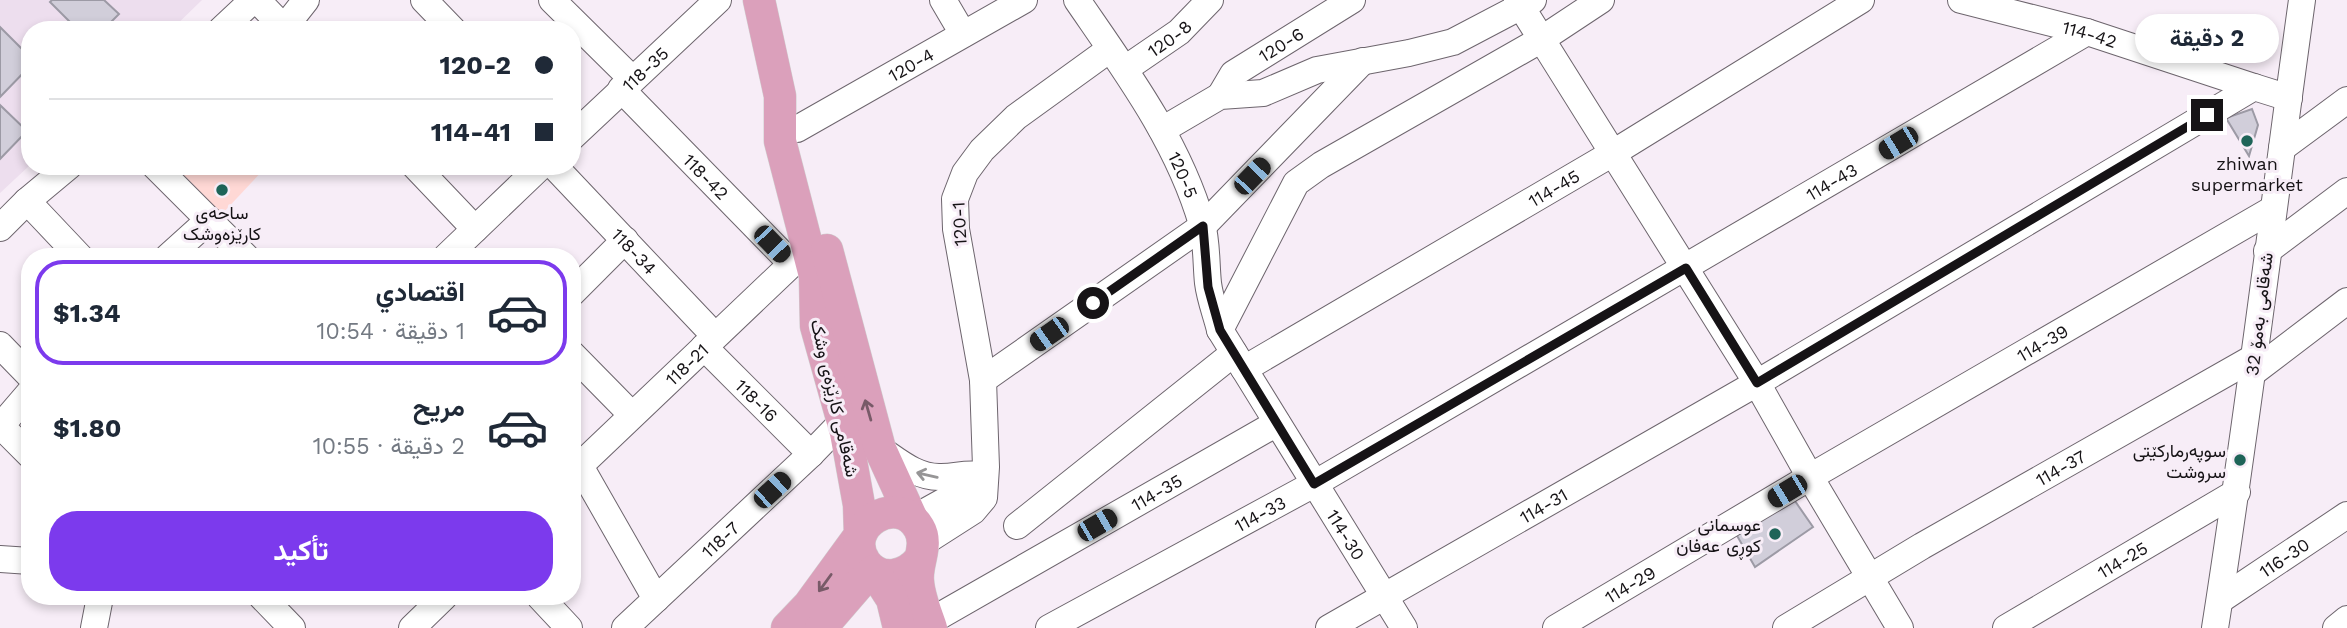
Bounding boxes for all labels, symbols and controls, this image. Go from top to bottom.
callout: 2 دقيقة [2135,13,2279,62]
street label: 120-8 [1143,15,1196,61]
street label: 114-42 [2060,16,2120,52]
street label: 120-6 [1255,22,1307,66]
text: 2 دقيقة [2170,25,2244,52]
street label: 118-35 [618,42,672,95]
street label: 120-4 [884,43,937,85]
text: 120-2 [440,50,511,80]
route end [2191,99,2223,131]
text: 114-41 [431,117,511,147]
car [1875,123,1922,163]
marker: zhiwan supermarket [2239,133,2255,149]
street label: 120-5 [1164,148,1203,201]
street label: 118-42 [679,149,733,204]
place label: zhiwan supermarket [2191,153,2303,195]
car [1230,154,1275,198]
street label: 114-43 [1802,158,1861,205]
street label: 114-45 [1524,165,1583,211]
marker: ساحه‌ی کارێزه‌وشک [214,182,230,198]
street label: 120-1 [947,201,971,247]
place label: ساحه‌ی کارێزه‌وشک [183,202,261,245]
car [750,222,795,266]
street label: 118-34 [608,224,661,278]
street label: شەقامی بەمۆ 32 [2241,251,2278,377]
text: اقتصادي [376,277,465,307]
icon: car [486,281,549,344]
route start [1077,287,1109,319]
text: $1.34 [53,298,121,328]
car [1026,313,1073,355]
street label: شەقامی کارێزەی وشک [806,317,863,479]
text: 1 دقيقة · 10:54 [317,318,465,345]
street label: 114-39 [2013,319,2072,366]
street label: 118-21 [661,339,712,389]
street label: 118-16 [731,374,783,426]
text: مريح [413,392,465,422]
icon: car [486,396,549,459]
one-way arrow [861,399,874,421]
text: $1.80 [53,413,121,443]
text: 2 دقيقة · 10:55 [313,433,465,460]
place label: سوپەرمارکێتی سروشت [2133,440,2226,483]
street label: 114-37 [2032,445,2089,490]
marker: سوپەرمارکێتی سروشت [2232,452,2248,468]
one-way arrow [916,467,939,481]
car [750,468,795,512]
street label: 114-35 [1127,469,1186,515]
car [1764,471,1811,511]
street label: 114-31 [1516,483,1571,527]
street label: 114-33 [1231,491,1289,536]
car [1074,505,1121,545]
street label: 114-30 [1323,505,1370,564]
button: تأكيد [49,511,553,591]
place label: عوسمانی کوڕی عەفان [1676,514,1761,560]
street label: 118-7 [697,517,743,562]
marker: عوسمانی کوڕی عەفان [1767,526,1783,542]
street label: 116-30 [2255,533,2313,581]
street label: 114-25 [2094,537,2151,582]
street label: 114-29 [1601,561,1659,607]
one-way arrow [818,573,833,592]

